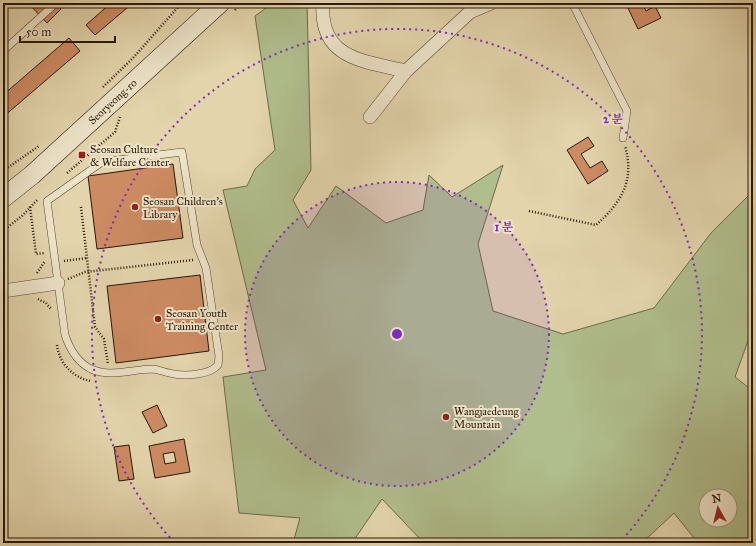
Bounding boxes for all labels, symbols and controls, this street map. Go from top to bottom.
scale bar [20,18,115,44]
text: 50 m [26,25,51,39]
street label: Seoryeong-ro [86,76,140,127]
text: 2 분 [603,112,623,126]
place label: Seosan Culture & Welfare Center [90,143,170,169]
marker: Seosan Culture & Welfare Center [77,150,87,160]
place label: Seosan Children's Library [143,195,223,221]
marker: Seosan Children's Library [130,202,140,212]
text: 1 분 [495,220,514,234]
place label: Seosan Youth Training Center [166,307,239,333]
marker: Seosan Youth Training Center [153,314,163,324]
centre of rings [390,327,404,341]
place label: Wangjaedeung Mountain [454,405,519,431]
marker: Wangjaedeung Mountain [441,412,451,422]
north arrow [698,488,738,528]
text: N [711,491,723,506]

